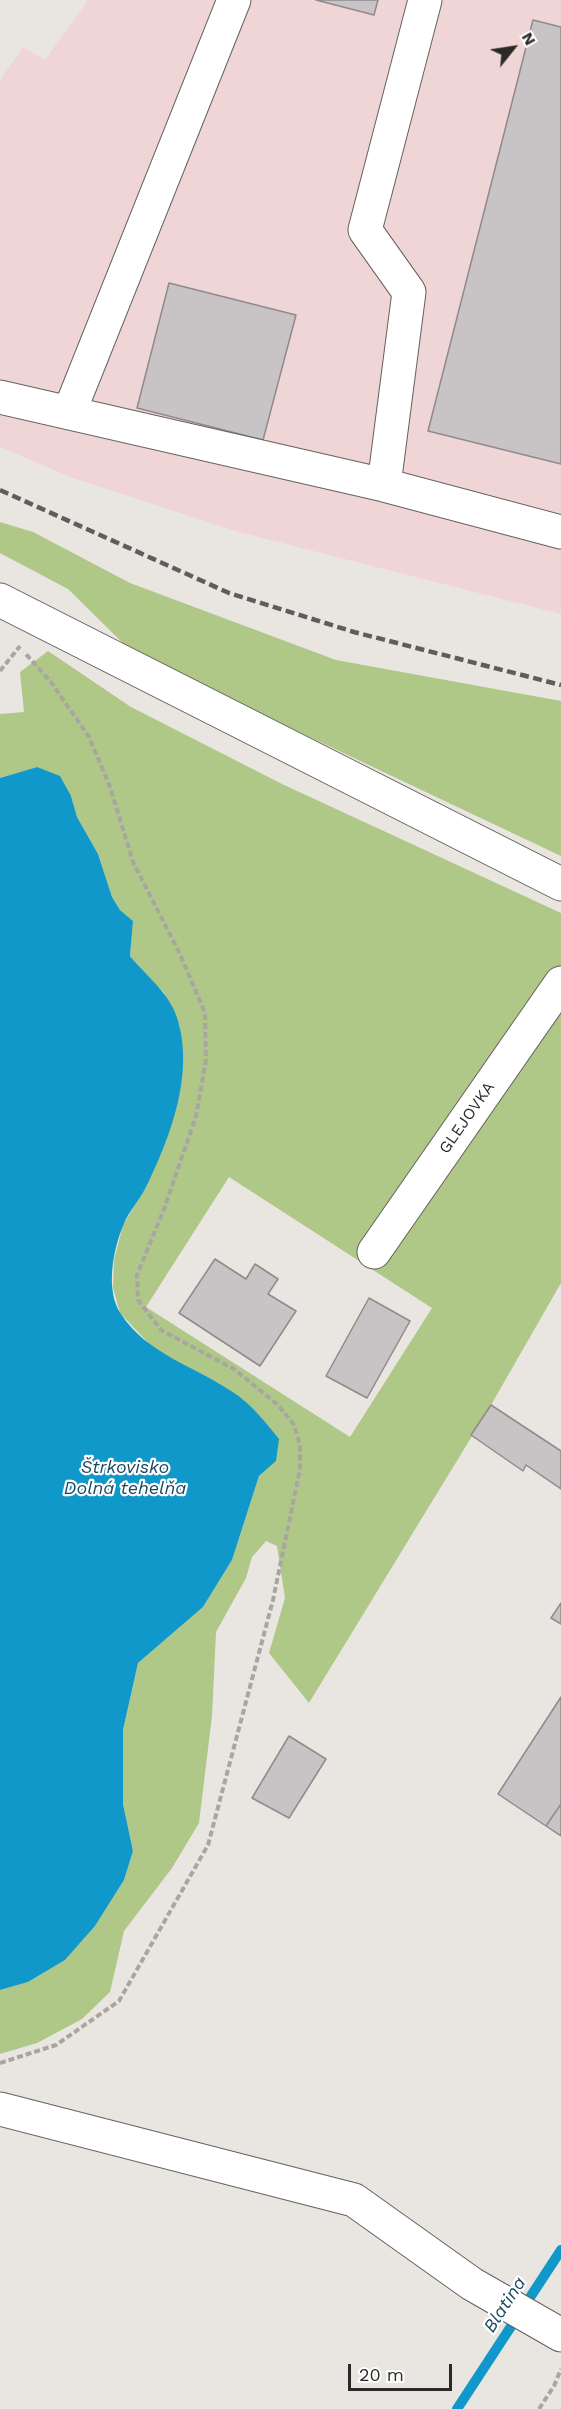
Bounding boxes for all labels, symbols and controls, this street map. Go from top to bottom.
north arrow [483,18,543,78]
text: N [518,29,540,49]
street label: GLEJOVKA [435,1078,499,1158]
water label: Štrkovisko Dolná tehelňa [64,1457,186,1500]
water label: Blatina [479,2273,531,2337]
scale bar [351,2352,454,2390]
text: 20 m [359,2364,404,2385]

